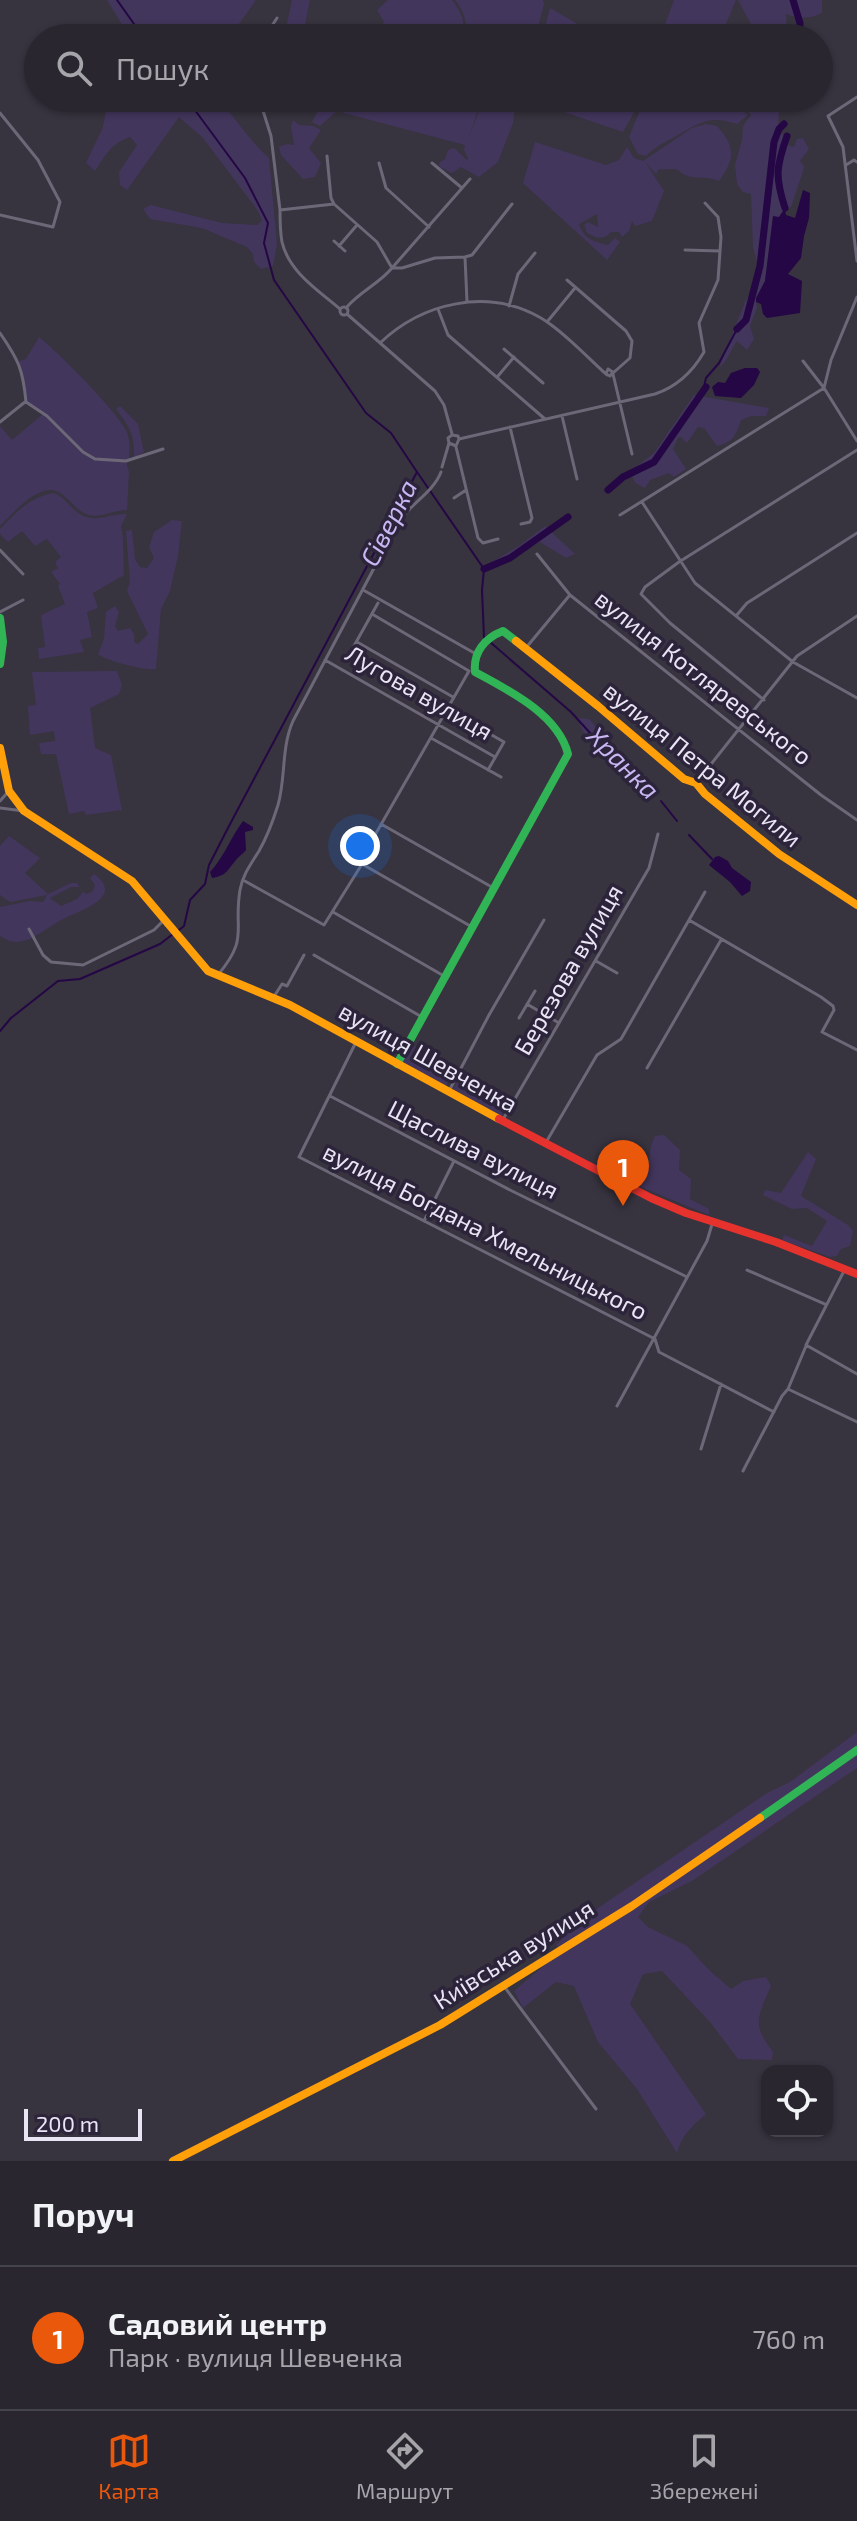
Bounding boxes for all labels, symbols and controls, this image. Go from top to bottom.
search box [24,24,833,112]
icon: search [52,46,96,90]
text: Пошук [116,50,209,86]
water label: Сіверка [353,474,423,571]
street label: вулиця Котляревського [589,583,818,771]
street label: Лугова вулиця [341,638,498,746]
street label: вулиця Петра Могили [598,675,808,853]
water label: Хранка [581,719,667,805]
your location [340,826,380,866]
street label: Березова вулиця [507,879,629,1060]
street label: вулиця Шевченка [334,996,523,1119]
street label: Щаслива вулиця [383,1093,564,1205]
street label: вулиця Богдана Хмельницького [318,1136,653,1326]
pin: 1 [597,1140,649,1206]
street label: Київська вулиця [428,1893,599,2015]
map controls [761,2065,833,2137]
button: locate [761,2065,833,2137]
scale bar [24,2105,142,2141]
text: 200 m [36,2110,99,2136]
text: Поруч [32,2193,135,2234]
text: Садовий центр [108,2305,327,2341]
text: 1 [52,2323,64,2354]
text: 760 m [753,2323,825,2354]
text: Парк · вулиця Шевченка [108,2341,403,2372]
tab: Карта [98,2429,159,2503]
tab: Маршрут [356,2429,453,2503]
tab: Збережені [650,2429,759,2503]

